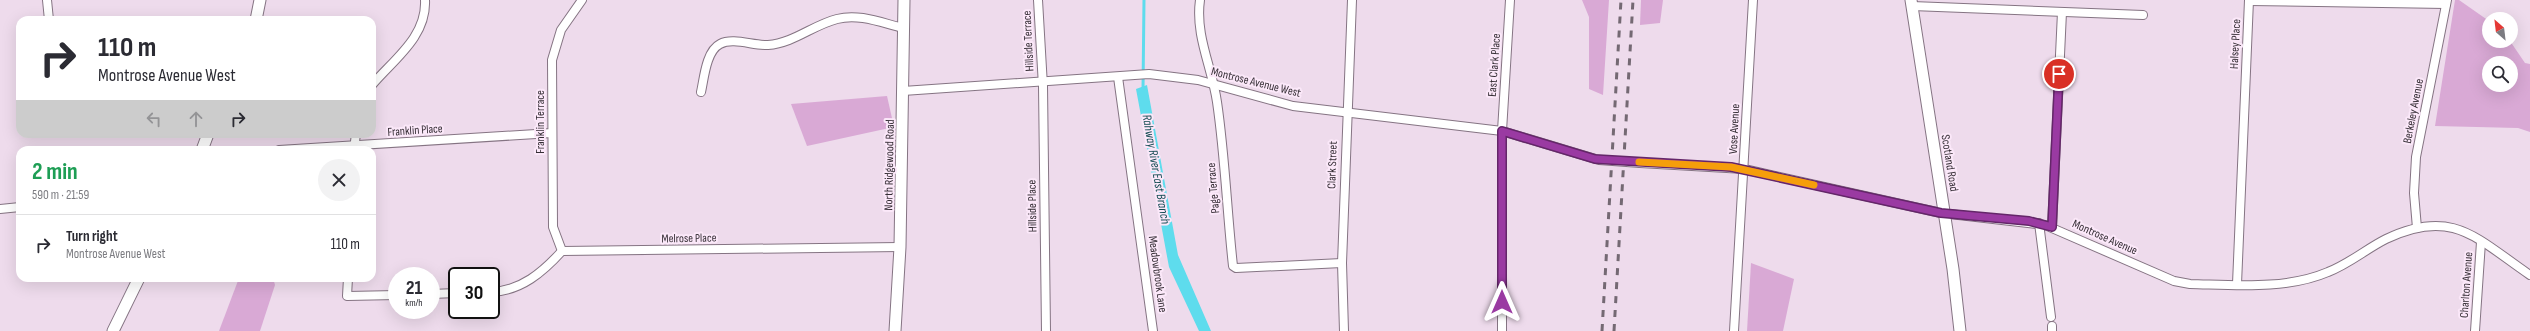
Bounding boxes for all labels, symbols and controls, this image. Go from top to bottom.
street label: Hillside Terrace [1019,10,1038,72]
north arrow [2482,12,2518,48]
map controls [2482,12,2518,92]
street label: Halsey Place [2227,18,2244,69]
text: 110 m [98,31,156,64]
icon: right [32,32,84,84]
street label: East Clark Place [1485,33,1504,97]
button: search [2482,56,2518,92]
pin [2042,57,2076,91]
icon: arrive [2048,63,2070,85]
street label: Montrose Avenue West [1209,64,1303,101]
text: Montrose Avenue West [98,65,236,86]
street label: Berkeley Avenue [2400,77,2427,145]
street label: Franklin Terrace [533,90,548,154]
street label: Vose Avenue [1726,103,1743,155]
icon: left [143,108,165,130]
icon: ahead [185,108,207,130]
icon: right [227,108,249,130]
water label: Rahway River East Branch [1139,113,1174,226]
street label: North Ridgewood Road [881,119,898,211]
street label: Franklin Place [387,121,443,140]
street label: Scotland Road [1938,134,1961,193]
street label: Clark Street [1324,140,1341,189]
text: 2 min [32,157,78,186]
button: close [318,159,360,201]
street label: Page Terrace [1204,162,1223,214]
street label: Hillside Place [1025,179,1040,232]
text: 590 m · 21:59 [32,187,89,203]
street label: Montrose Avenue [2070,216,2140,259]
text: Turn right [66,227,118,246]
street label: Melrose Place [661,231,717,246]
icon: right [32,234,54,256]
text: 110 m [331,235,360,254]
street label: Meadowbrook Lane [1145,235,1170,313]
text: Montrose Avenue West [66,246,166,262]
street label: Charlton Avenue [2457,251,2476,319]
speed limit sign: 30 [448,267,500,319]
text: 21 [406,276,422,300]
position arrow [1481,281,1523,323]
text: km/h [405,297,423,309]

